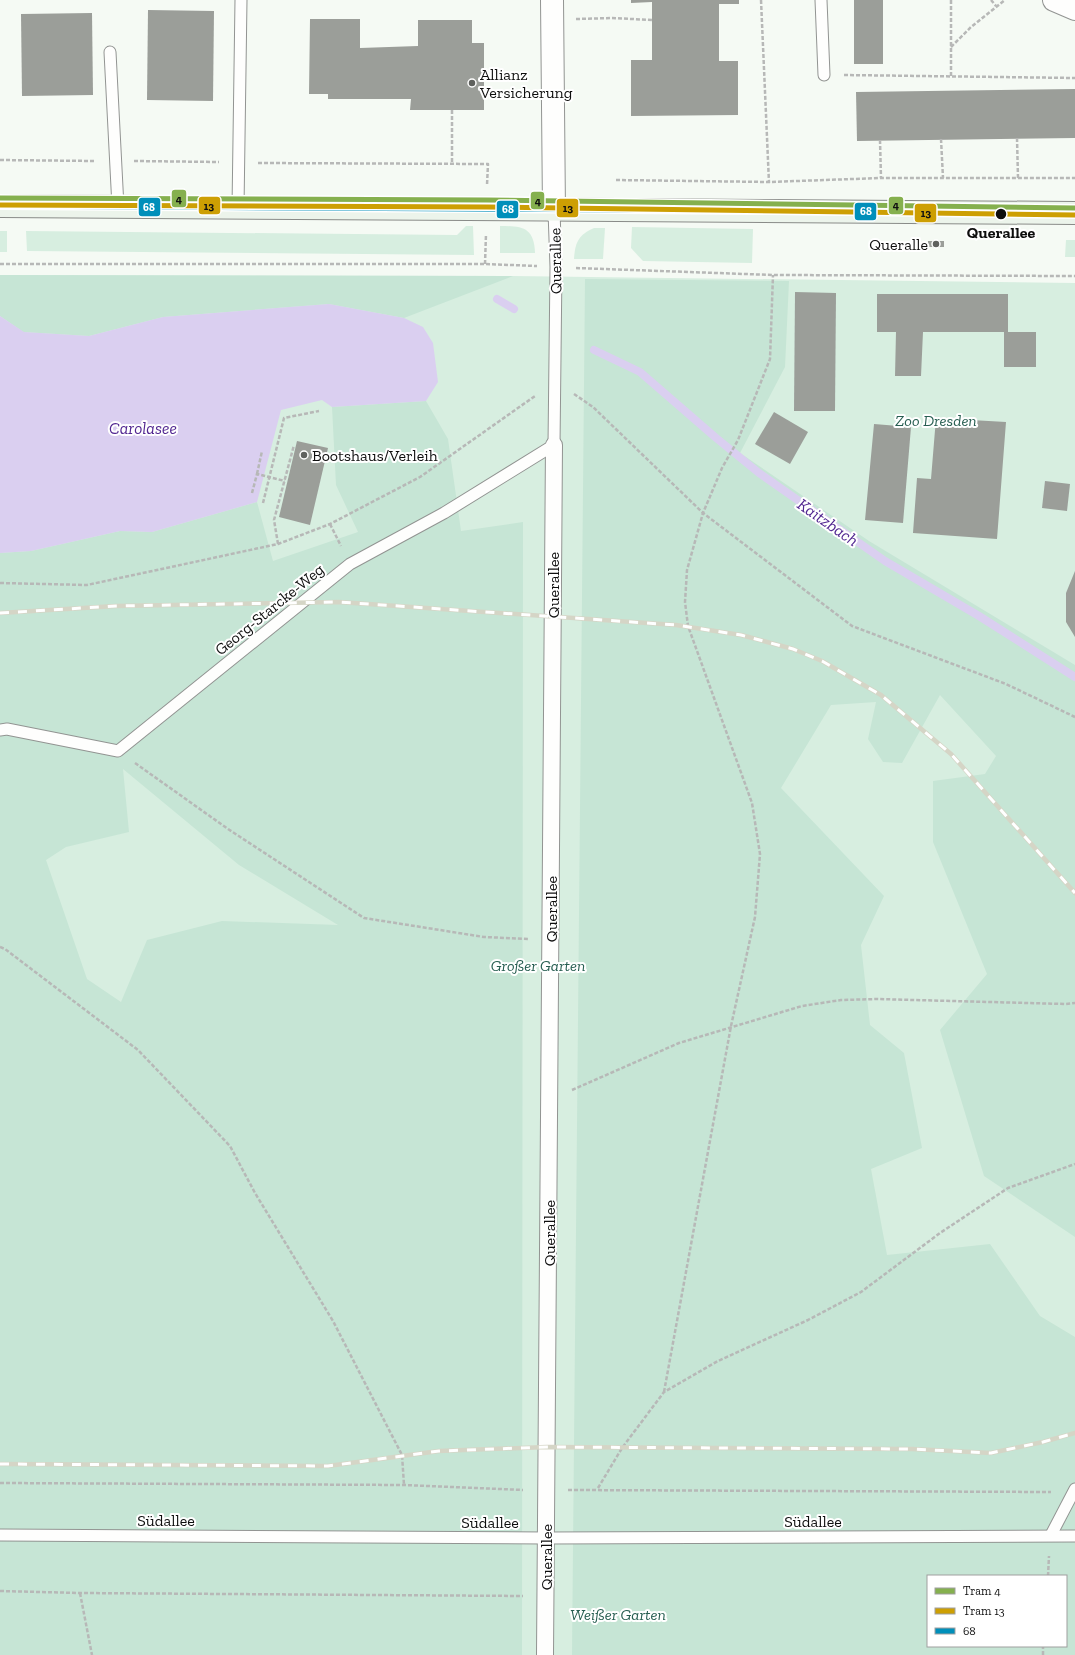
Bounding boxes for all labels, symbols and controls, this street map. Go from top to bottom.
place label: Allianz Versicherung [479,65,573,102]
marker: Allianz Versicherung [467,78,477,88]
line badge: 4 [171,189,187,208]
line badge: 4 [530,191,545,210]
text: 4 [176,193,183,206]
text: 4 [535,195,542,208]
line badge: 13 [198,196,221,215]
line badge: 4 [888,196,904,215]
line badge: 68 [138,197,161,217]
line badge: 13 [556,198,579,218]
text: 4 [893,199,900,212]
text: 13 [204,200,214,213]
line badge: 68 [496,200,519,219]
text: 68 [143,201,155,214]
text: 13 [563,202,573,215]
line badge: 68 [854,202,877,221]
text: 68 [502,203,514,216]
line badge: 13 [914,203,937,223]
text: 68 [860,205,872,218]
text: 13 [921,207,931,220]
marker: Querallee [994,207,1008,221]
place label: Querallee [967,223,1035,242]
street label: Querallee [545,228,566,294]
place label: Queralle [869,235,928,254]
marker: Queralle [931,239,941,249]
park label: Zoo Dresden [895,411,977,430]
water label: Carolasee [109,418,177,438]
place label: Bootshaus/Verleih [312,446,438,465]
marker: Bootshaus/Verleih [299,450,309,460]
water label: Kaitzbach [794,494,863,550]
street label: Querallee [544,552,563,618]
street label: Georg-Starcke-Weg [211,559,328,659]
street label: Querallee [542,876,561,942]
park label: Großer Garten [491,956,585,975]
street label: Querallee [540,1200,559,1266]
street label: Südallee [137,1511,195,1530]
street label: Südallee [784,1512,842,1531]
street label: Südallee [461,1513,519,1532]
street label: Querallee [537,1524,556,1590]
legend [927,1575,1067,1647]
text: Tram 4 [963,1584,1001,1598]
text: Tram 13 [963,1604,1005,1618]
park label: Weißer Garten [570,1605,666,1624]
text: 68 [963,1624,976,1638]

